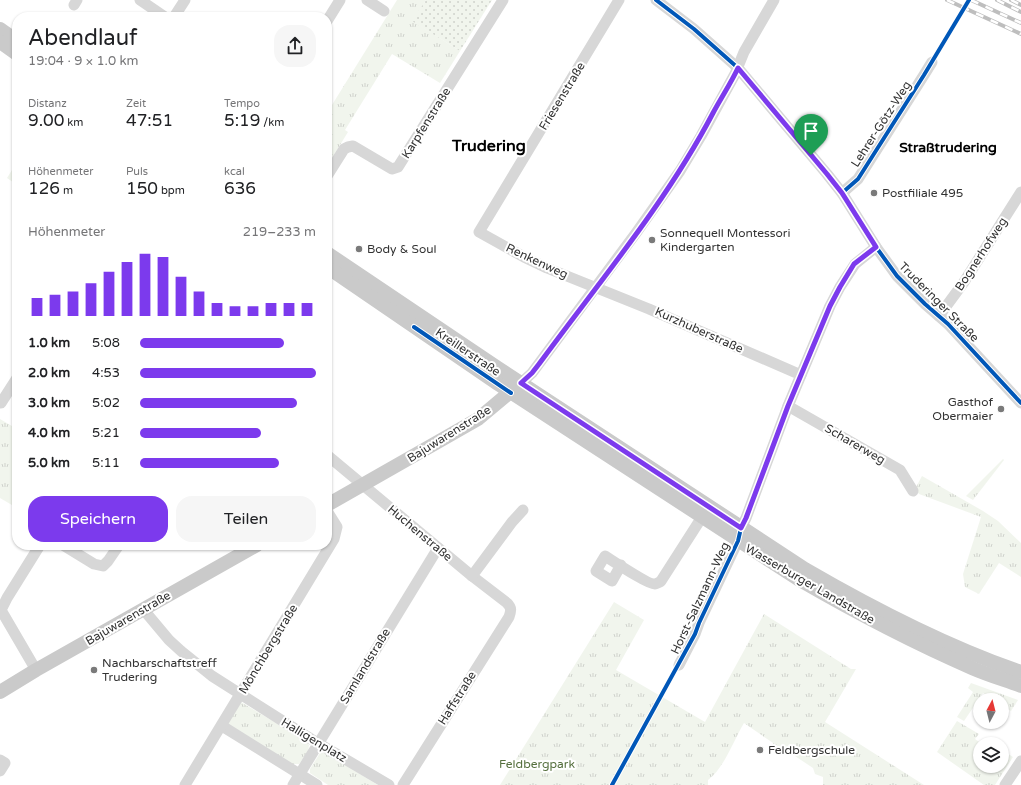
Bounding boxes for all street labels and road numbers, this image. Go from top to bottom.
street label: Friesenstraße [536,59,588,133]
street label: Lehrer-Götz-Weg [848,78,914,170]
street label: Karpfenstraße [399,85,453,161]
street label: Bognerhofweg [952,215,1010,293]
street label: Renkenweg [504,241,570,281]
street label: Truderinger Straße [896,259,982,345]
street label: Kurzhuberstraße [653,304,746,356]
street label: Kreillerstraße [433,325,503,379]
street label: Bajuwarenstraße [405,403,494,465]
street label: Scharerweg [822,421,888,467]
street label: Huchenstraße [385,502,455,564]
street label: Horst-Salzmann-Weg [668,540,732,656]
street label: Wasserburger Landstraße [743,541,877,627]
street label: Bajuwarenstraße [83,588,173,648]
street label: Mönchbergstraße [236,602,300,696]
street label: Samlandstraße [337,626,393,706]
street label: Haffstraße [435,668,479,727]
street label: Halligenplatz [279,715,349,765]

